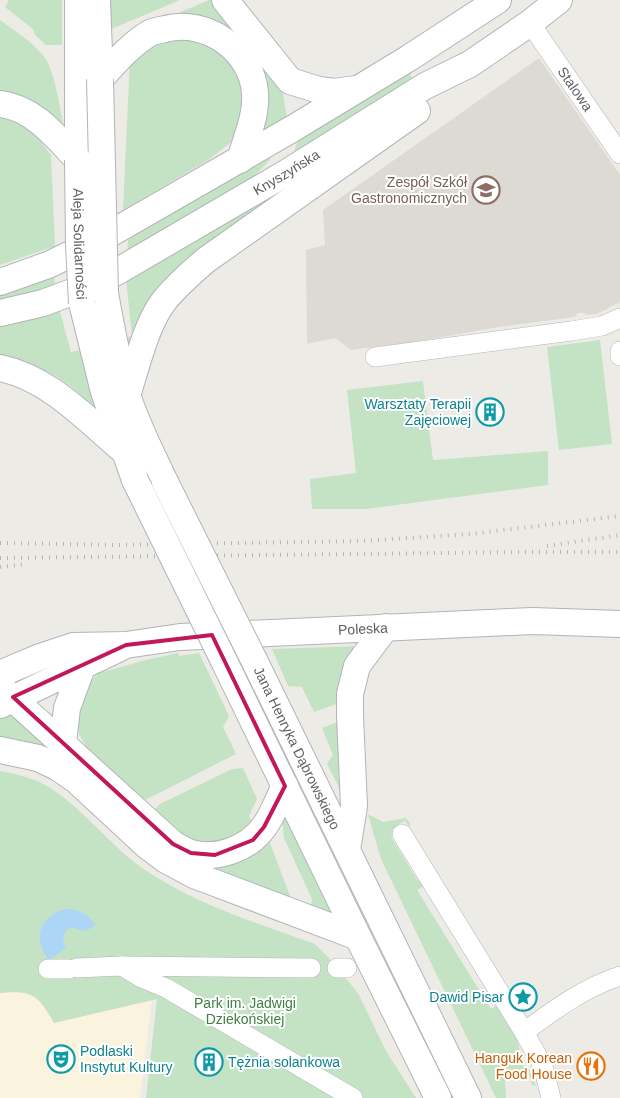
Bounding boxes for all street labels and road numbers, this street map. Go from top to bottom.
street label: Stalowa [555,64,596,114]
street label: Knyszyńska [250,146,323,198]
street label: Aleja Solidarności [70,188,90,300]
street label: Poleska [338,620,388,638]
street label: Jana Henryka Dąbrowskiego [251,664,344,832]

